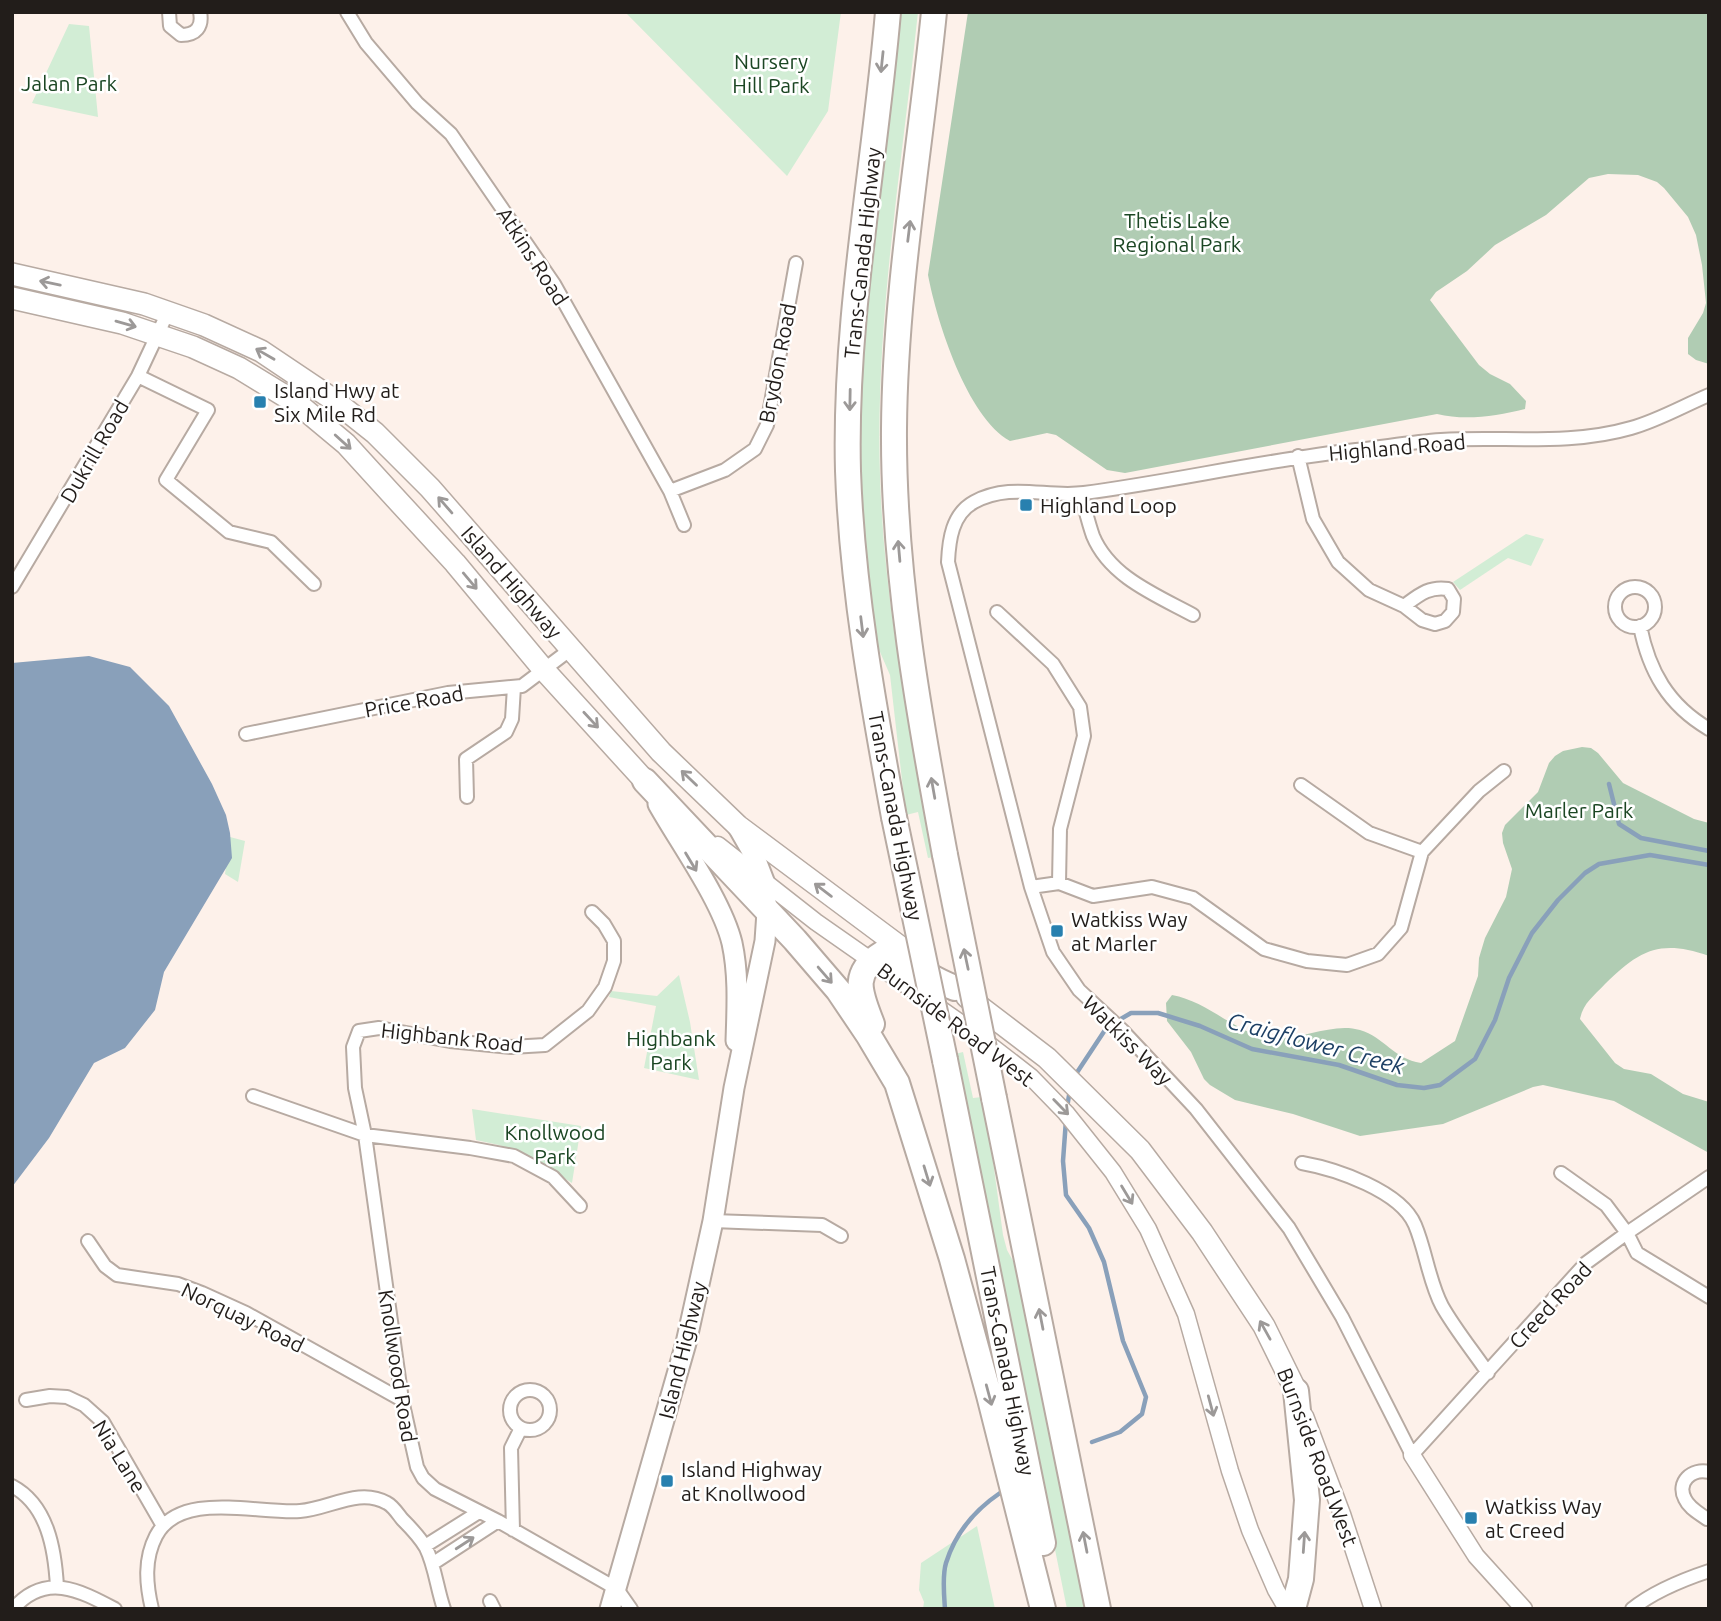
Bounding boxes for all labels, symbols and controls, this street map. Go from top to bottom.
park label: Nursery Hill Park [732,49,810,97]
one-way arrow [876,51,889,73]
park label: Jalan Park [21,71,117,95]
street label: Trans-Canada Highway [839,146,885,360]
street label: Atkins Road [492,203,574,309]
park label: Thetis Lake Regional Park [1113,208,1242,256]
one-way arrow [902,220,915,243]
one-way arrow [39,275,62,289]
street label: Brydon Road [754,301,800,425]
one-way arrow [115,319,137,332]
one-way arrow [255,347,275,361]
place label: Island Hwy at Six Mile Rd [274,378,399,426]
one-way arrow [843,388,856,411]
marker: Island Hwy at Six Mile Rd [252,394,268,410]
street label: Dukrill Road [55,395,133,507]
street label: Highland Road [1327,429,1467,465]
one-way arrow [334,434,352,450]
place label: Highland Loop [1040,493,1177,517]
one-way arrow [437,497,453,515]
marker: Highland Loop [1018,497,1034,513]
street label: Island Highway [457,521,567,643]
one-way arrow [892,540,905,563]
one-way arrow [462,571,478,589]
one-way arrow [856,615,869,638]
street label: Price Road [363,680,465,722]
street label: Trans-Canada Highway [864,710,928,922]
one-way arrow [582,711,599,728]
one-way arrow [681,770,698,787]
one-way arrow [926,777,939,800]
park label: Marler Park [1525,798,1634,822]
one-way arrow [685,851,699,871]
one-way arrow [814,883,833,898]
place label: Watkiss Way at Marler [1071,907,1188,955]
marker: Watkiss Way at Marler [1049,923,1065,939]
one-way arrow [959,948,973,971]
street label: Burnside Road West [873,957,1039,1091]
one-way arrow [817,966,833,984]
street label: Watkiss Way [1078,990,1178,1090]
water label: Craigflower Creek [1224,1007,1407,1080]
street label: Highbank Road [380,1018,524,1056]
park label: Highbank Park [626,1026,716,1074]
one-way arrow [1052,1098,1069,1115]
park label: Knollwood Park [504,1120,606,1168]
one-way arrow [921,1165,934,1187]
one-way arrow [1121,1185,1135,1205]
street label: Creed Road [1504,1257,1596,1353]
street label: Trans-Canada Highway [976,1265,1040,1477]
street label: Norquay Road [178,1277,308,1357]
street label: Island Highway [653,1279,711,1421]
street label: Knollwood Road [374,1288,422,1444]
one-way arrow [1033,1308,1047,1331]
one-way arrow [1258,1320,1271,1341]
street label: Burnside Road West [1273,1364,1363,1550]
one-way arrow [983,1383,996,1405]
one-way arrow [1206,1394,1219,1416]
street label: Nia Lane [88,1415,152,1497]
place label: Island Highway at Knollwood [681,1457,822,1505]
marker: Island Highway at Knollwood [659,1473,675,1489]
place label: Watkiss Way at Creed [1485,1494,1602,1542]
marker: Watkiss Way at Creed [1463,1510,1479,1526]
one-way arrow [1078,1531,1091,1554]
one-way arrow [1298,1531,1311,1553]
one-way arrow [455,1535,474,1550]

